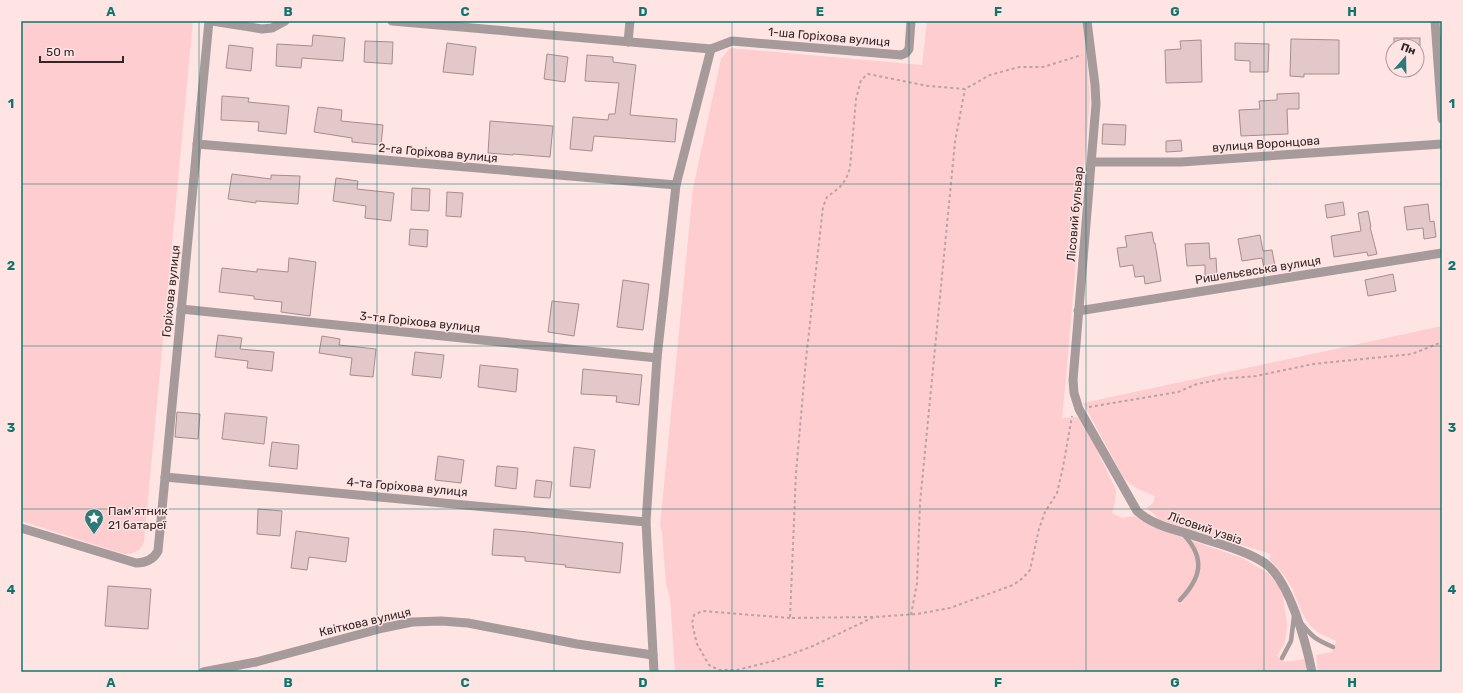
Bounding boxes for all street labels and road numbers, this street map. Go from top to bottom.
street label: 1-ша Горіхова вулиця [767,25,891,49]
street label: вулиця Воронцова [1212,133,1320,155]
street label: 2-га Горіхова вулиця [378,141,498,165]
street label: Лісовий бульвар [1064,166,1086,262]
street label: Горіхова вулиця [159,244,183,338]
street label: Ришельєвська вулиця [1194,253,1322,287]
street label: 3-тя Горіхова вулиця [359,309,481,335]
street label: 4-та Горіхова вулиця [346,475,468,499]
street label: Лісовий узвіз [1166,509,1244,547]
street label: Квіткова вулиця [318,605,412,639]

